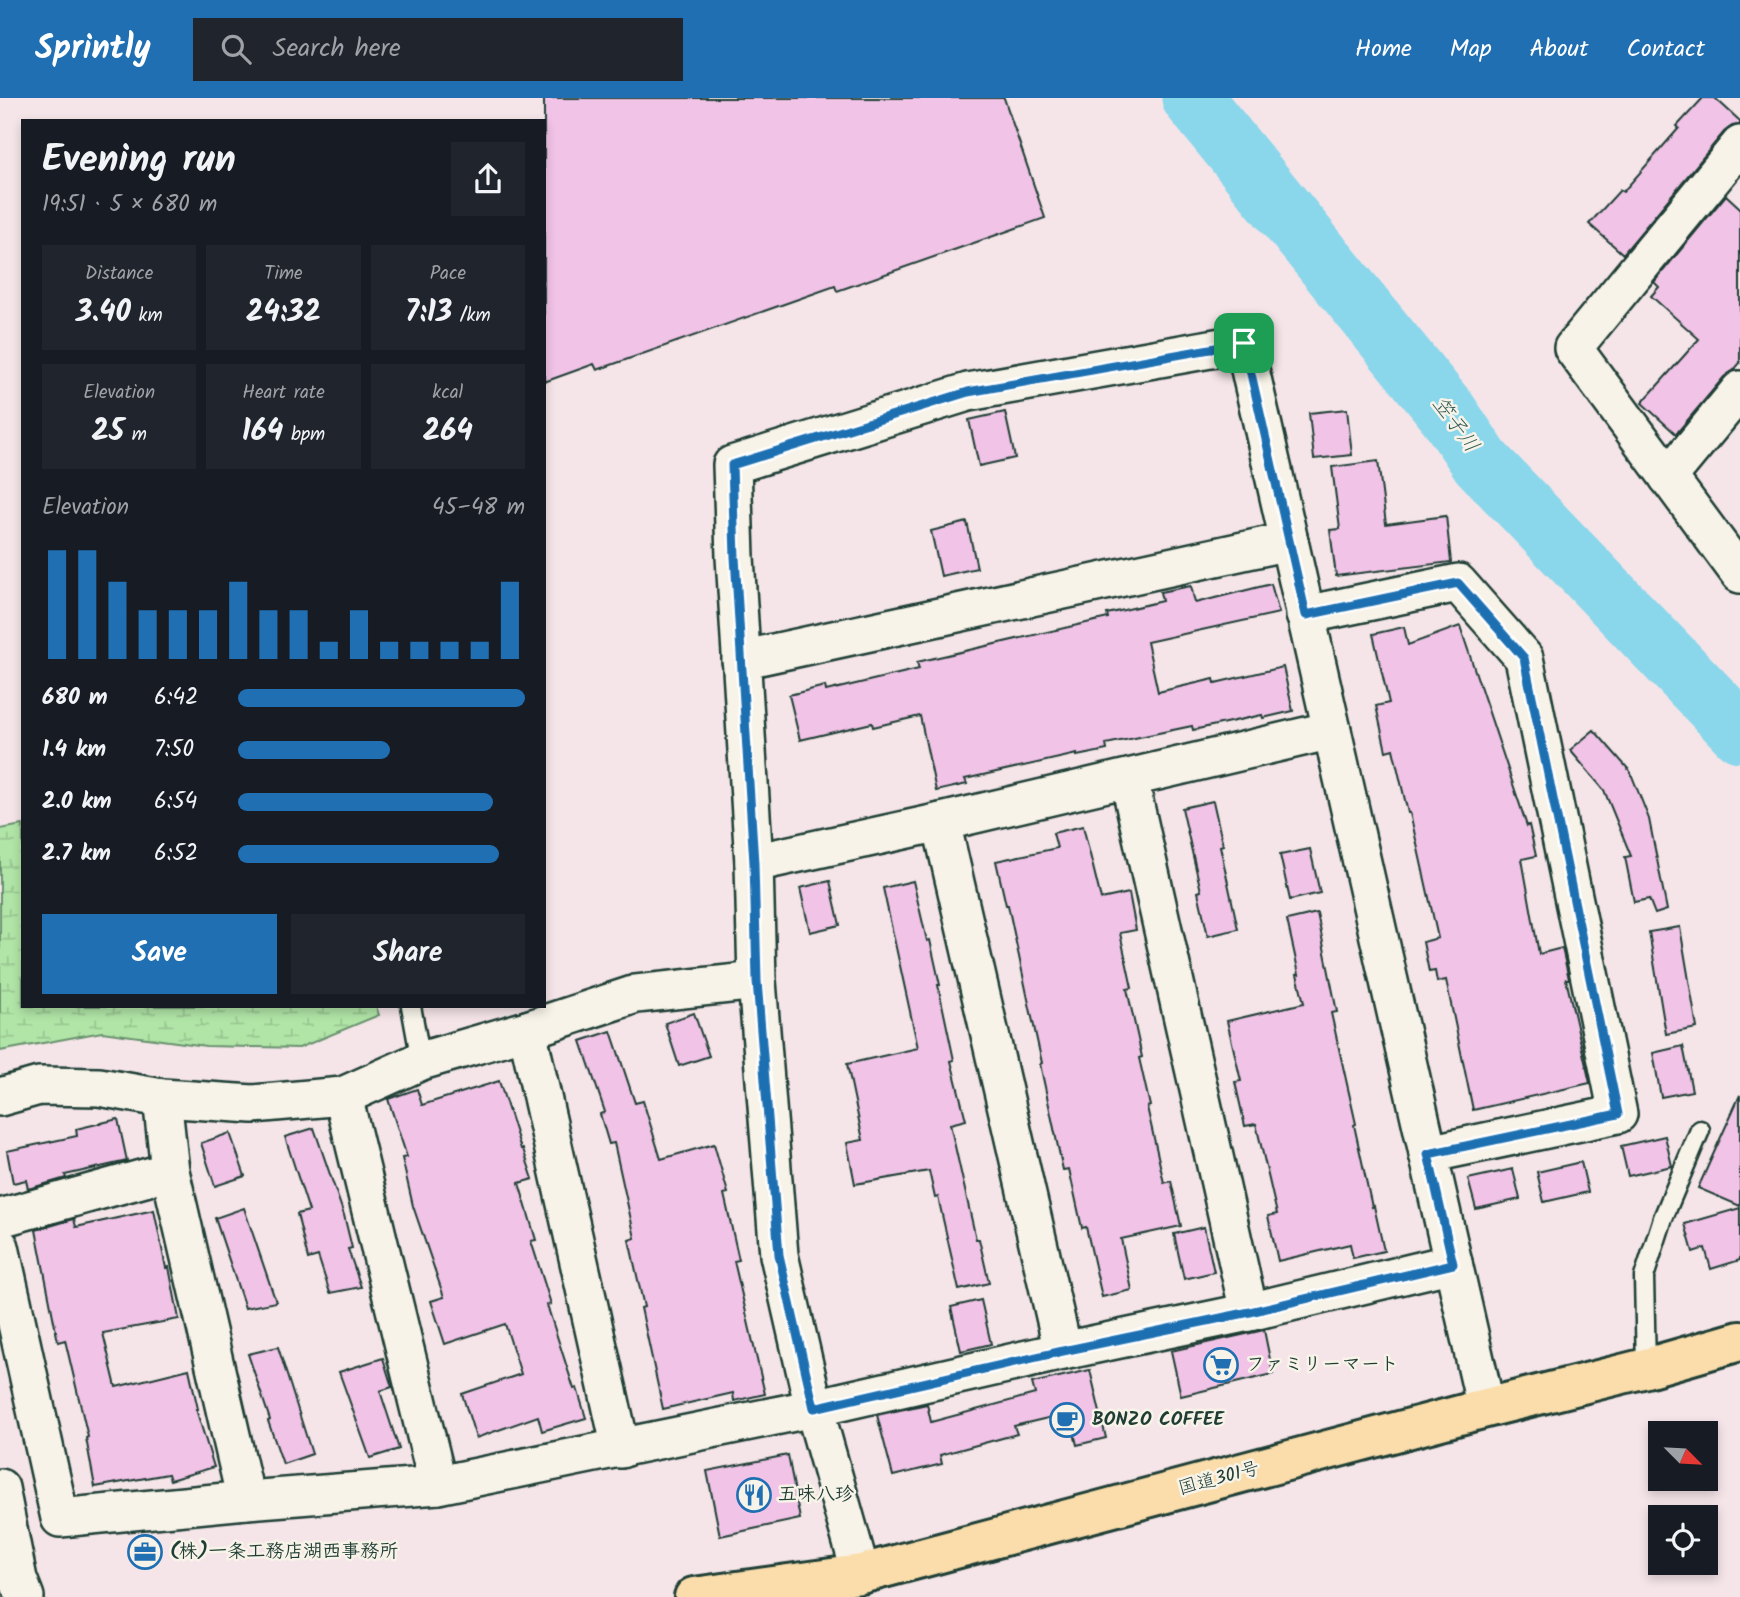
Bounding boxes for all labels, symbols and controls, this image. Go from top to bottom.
search box [193,18,683,81]
text: Sprintly [35,23,151,76]
text: Search here [273,28,401,70]
icon: search [217,30,255,68]
text: Home [1355,30,1412,69]
text: Map [1450,30,1492,69]
text: About [1530,30,1588,69]
text: Contact [1626,30,1705,69]
text: Evening run [42,131,236,191]
button: share [451,142,525,216]
text: 19:51 · 5 × 680 m [42,187,217,223]
text: Distance [85,259,153,289]
text: Time [264,259,303,289]
text: Pace [430,259,466,289]
text: 3.40 [76,289,131,337]
text: 24:32 [246,289,321,337]
text: 7:13 [405,289,452,337]
text: km [131,301,163,331]
text: /km [452,301,491,331]
pin [1214,313,1274,373]
icon: arrive [1225,324,1263,362]
text: Elevation [83,378,155,408]
text: Heart rate [242,378,325,408]
text: kcal [432,378,463,408]
water label: 笠子川 [1423,390,1487,460]
text: 25 [91,408,124,456]
text: 164 [242,408,283,456]
text: 264 [423,408,473,456]
text: m [124,420,147,450]
text: bpm [283,420,325,450]
text: Elevation [42,490,129,526]
text: 45–48 m [432,490,525,526]
text: 680 m [42,680,108,716]
text: 6:42 [154,680,198,716]
text: 1.4 km [42,732,106,768]
text: 7:50 [154,732,194,768]
text: 2.0 km [42,784,112,820]
text: 6:54 [154,784,197,820]
text: 2.7 km [42,836,111,872]
text: 6:52 [154,836,198,872]
button: Save [42,914,277,994]
button: Share [291,914,525,994]
supermarket icon: ファミリーマート [1202,1346,1240,1384]
place label: ファミリーマート [1246,1350,1399,1380]
cafe icon: BONZO COFFEE [1048,1401,1086,1439]
place label: BONZO COFFEE [1092,1405,1226,1435]
north arrow [1648,1421,1718,1491]
map controls [1648,1421,1718,1575]
street label: 国道301号 [1175,1454,1263,1504]
restaurant icon: 五味八珍 [735,1476,773,1514]
place label: 五味八珍 [778,1480,854,1510]
button: locate [1648,1505,1718,1575]
office icon: (株)一条工務店湖西事務所 [126,1533,164,1571]
place label: (株)一条工務店湖西事務所 [170,1537,398,1567]

